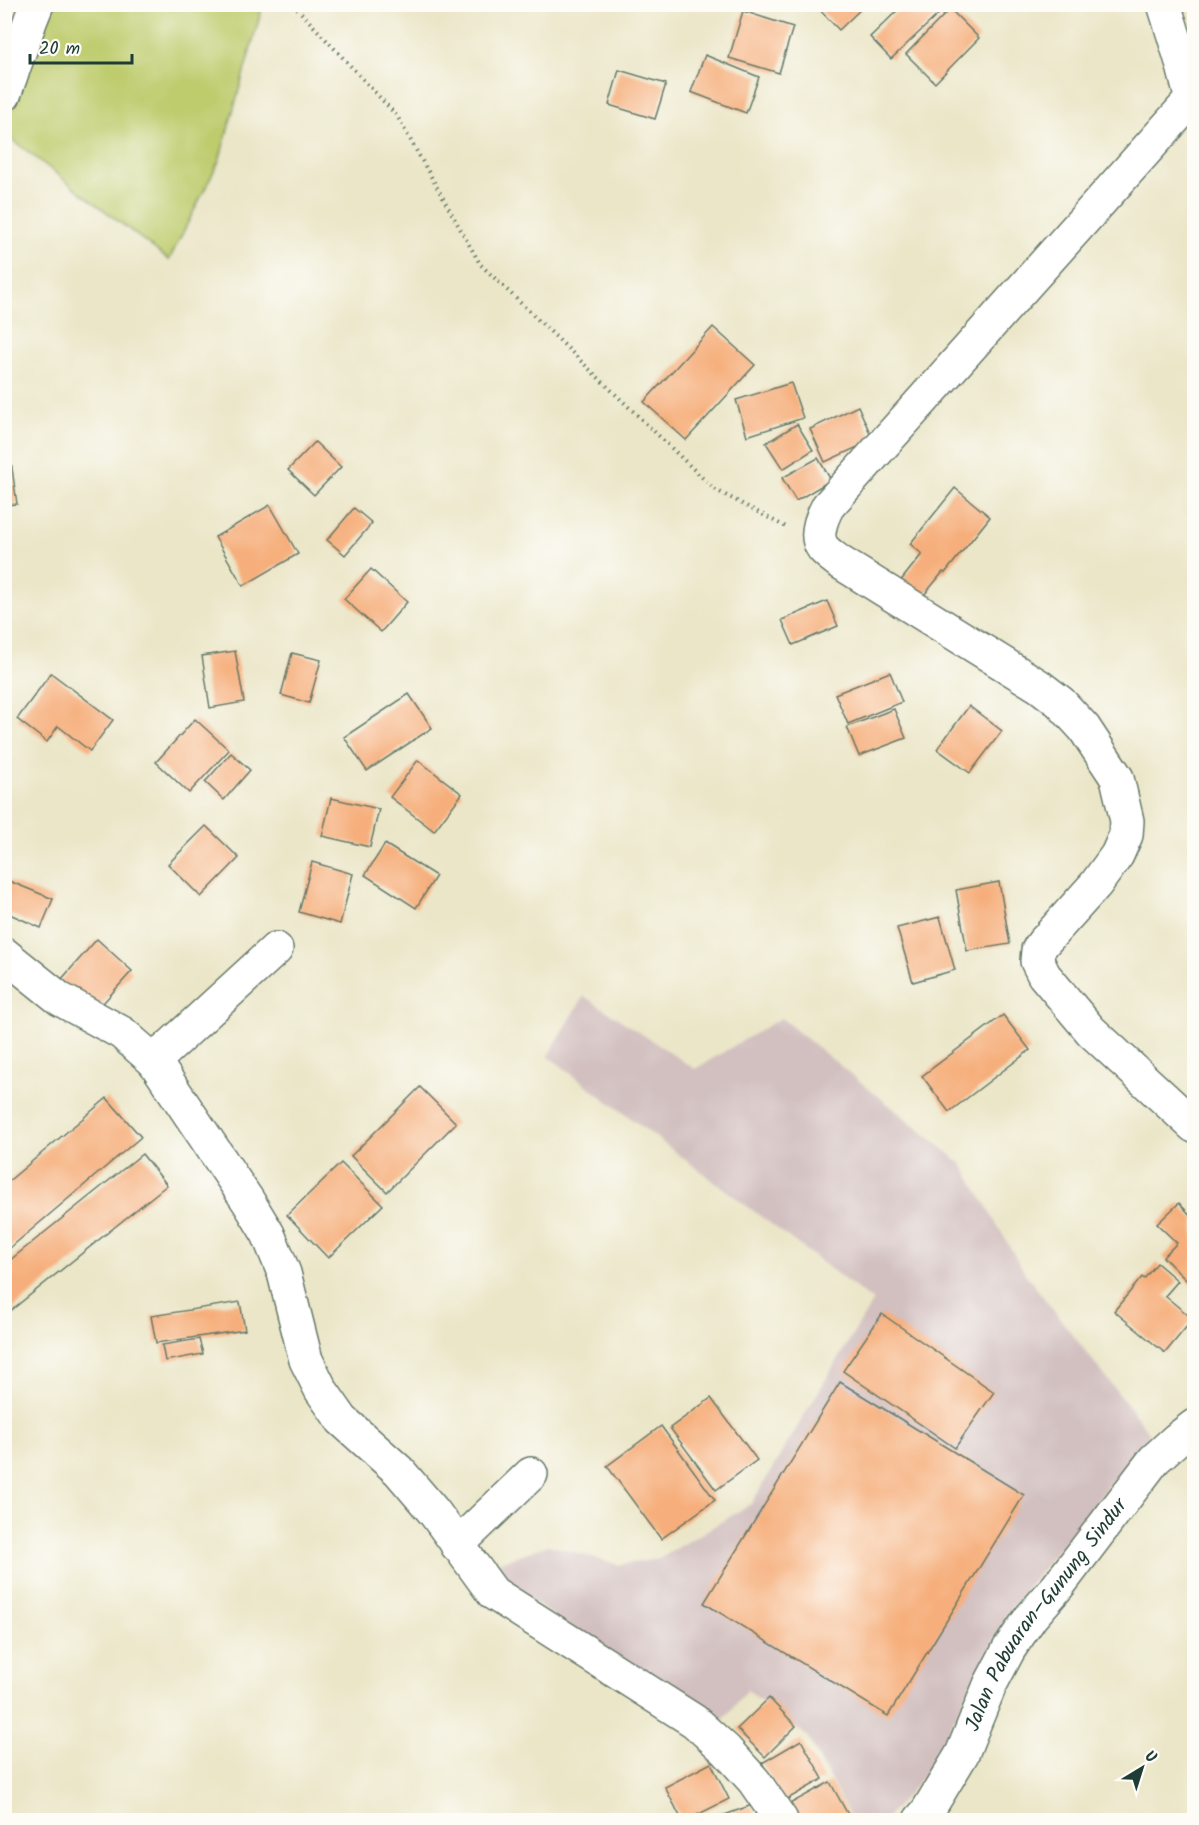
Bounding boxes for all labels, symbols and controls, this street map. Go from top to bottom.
scale bar [30,27,132,65]
text: 20 m [39,35,80,64]
street label: Jalan Pabuaran–Gunung Sindur [956,1490,1136,1737]
north arrow [1112,1738,1172,1798]
text: U [1139,1745,1162,1770]

